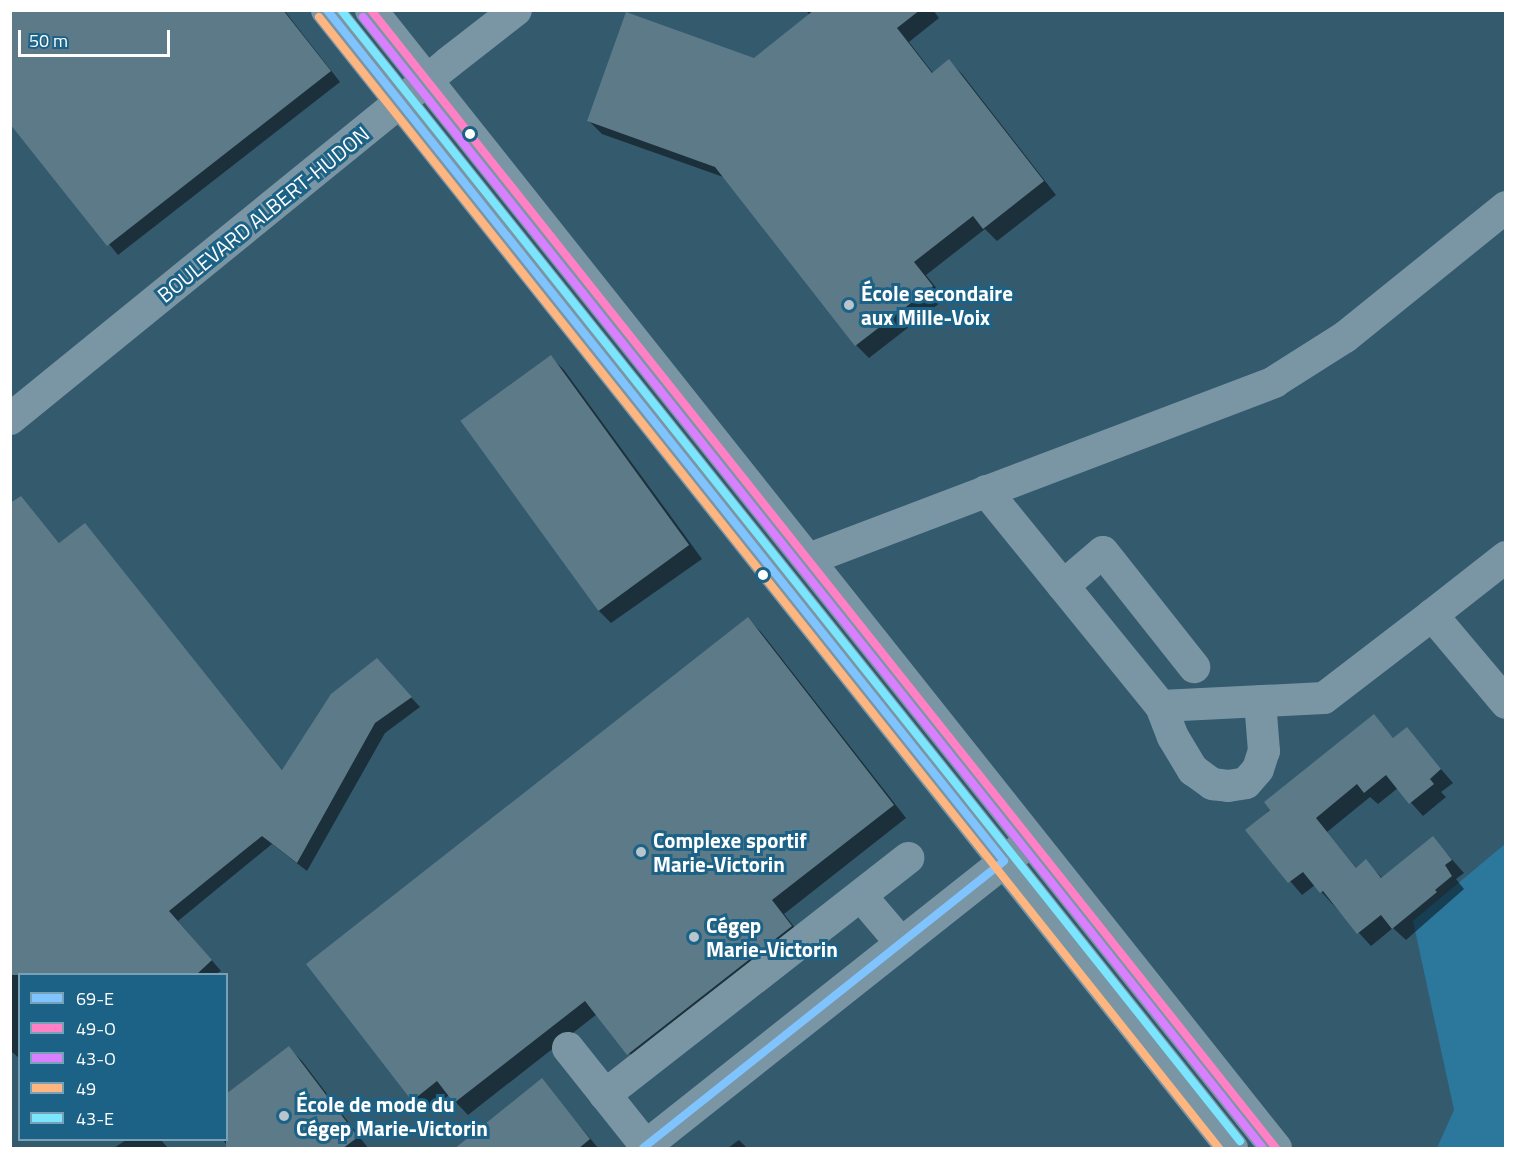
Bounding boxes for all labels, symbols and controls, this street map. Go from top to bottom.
scale bar [21,18,172,56]
text: 50 m [29,27,68,54]
street label: BOULEVARD ALBERT-HUDON [152,121,374,307]
unlabelled marker [464,128,476,140]
place label: École secondaire aux Mille-Voix [861,280,1013,330]
marker: École secondaire aux Mille-Voix [842,298,856,312]
unlabelled marker [757,569,769,581]
place label: Complexe sportif Marie-Victorin [653,827,807,877]
marker: Complexe sportif Marie-Victorin [634,845,648,859]
place label: Cégep Marie-Victorin [706,912,838,962]
marker: Cégep Marie-Victorin [687,930,701,944]
legend [18,973,228,1141]
text: 69-E [76,985,114,1012]
text: 49-O [76,1015,116,1042]
text: 43-O [76,1045,116,1072]
text: 49 [76,1075,96,1102]
place label: École de mode du Cégep Marie-Victorin [296,1091,488,1141]
text: 43-E [76,1105,114,1132]
marker: École de mode du Cégep Marie-Victorin [277,1109,291,1123]

